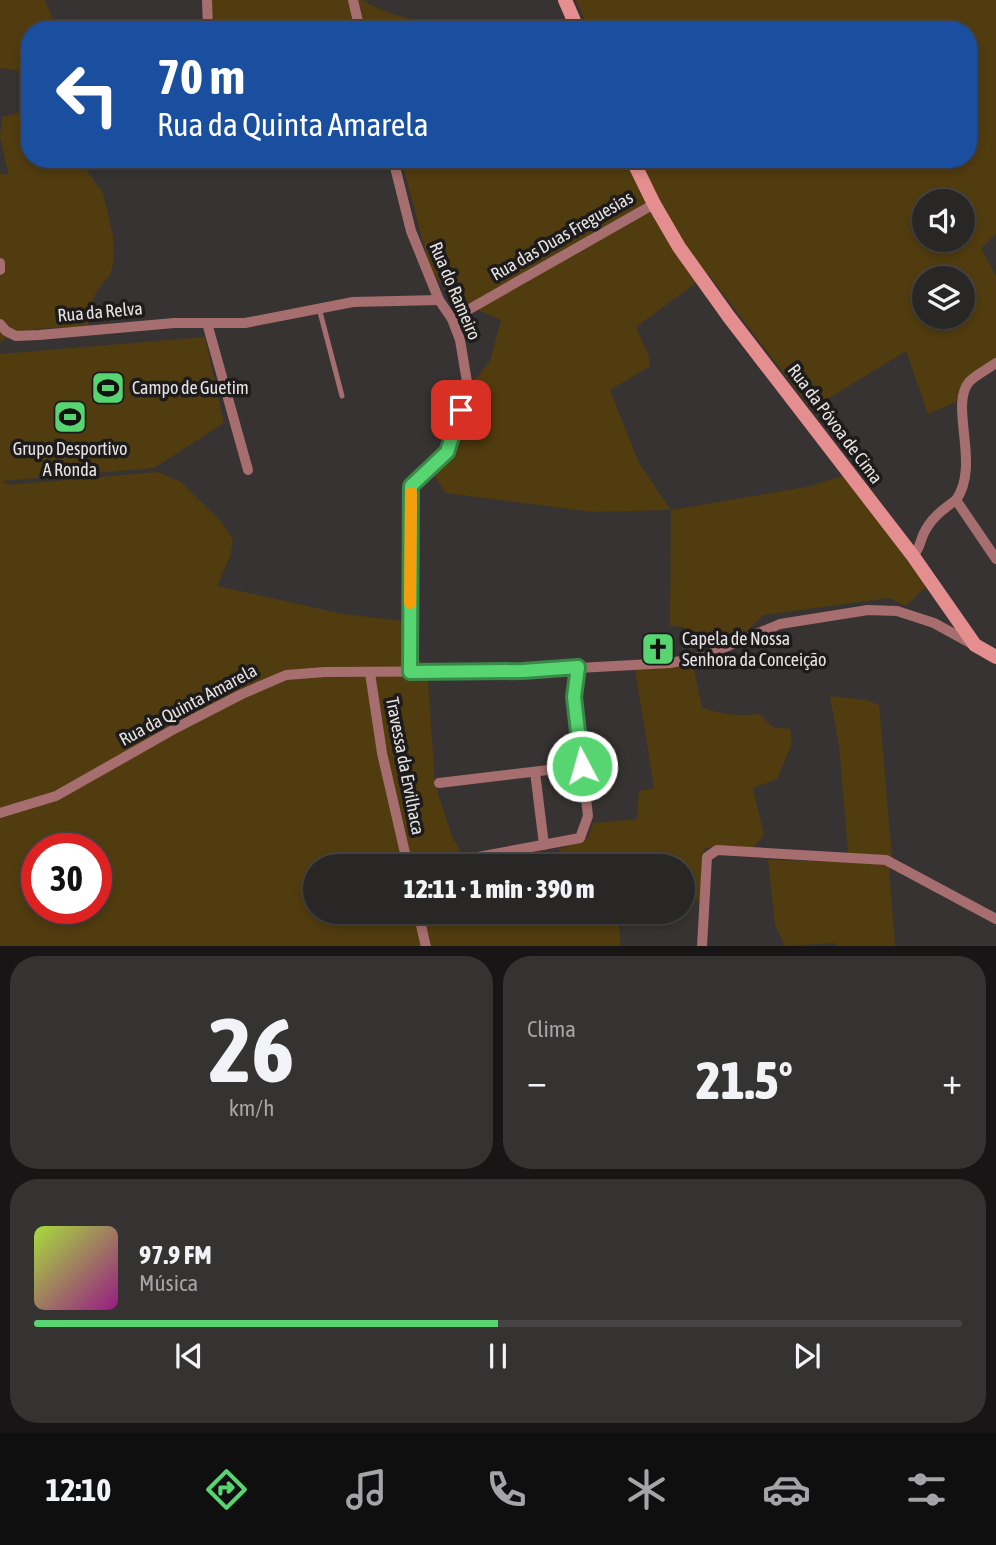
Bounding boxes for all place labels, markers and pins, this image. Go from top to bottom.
sports icon: Campo de Guetim [89,369,127,407]
place label: Campo de Guetim [132,377,249,398]
pin [431,380,491,440]
sports icon: Grupo Desportivo A Ronda [51,398,89,436]
place label: Grupo Desportivo A Ronda [13,438,127,480]
place label: Capela de Nossa Senhora da Conceição [682,628,827,670]
church icon: Capela de Nossa Senhora da Conceição [639,630,677,668]

